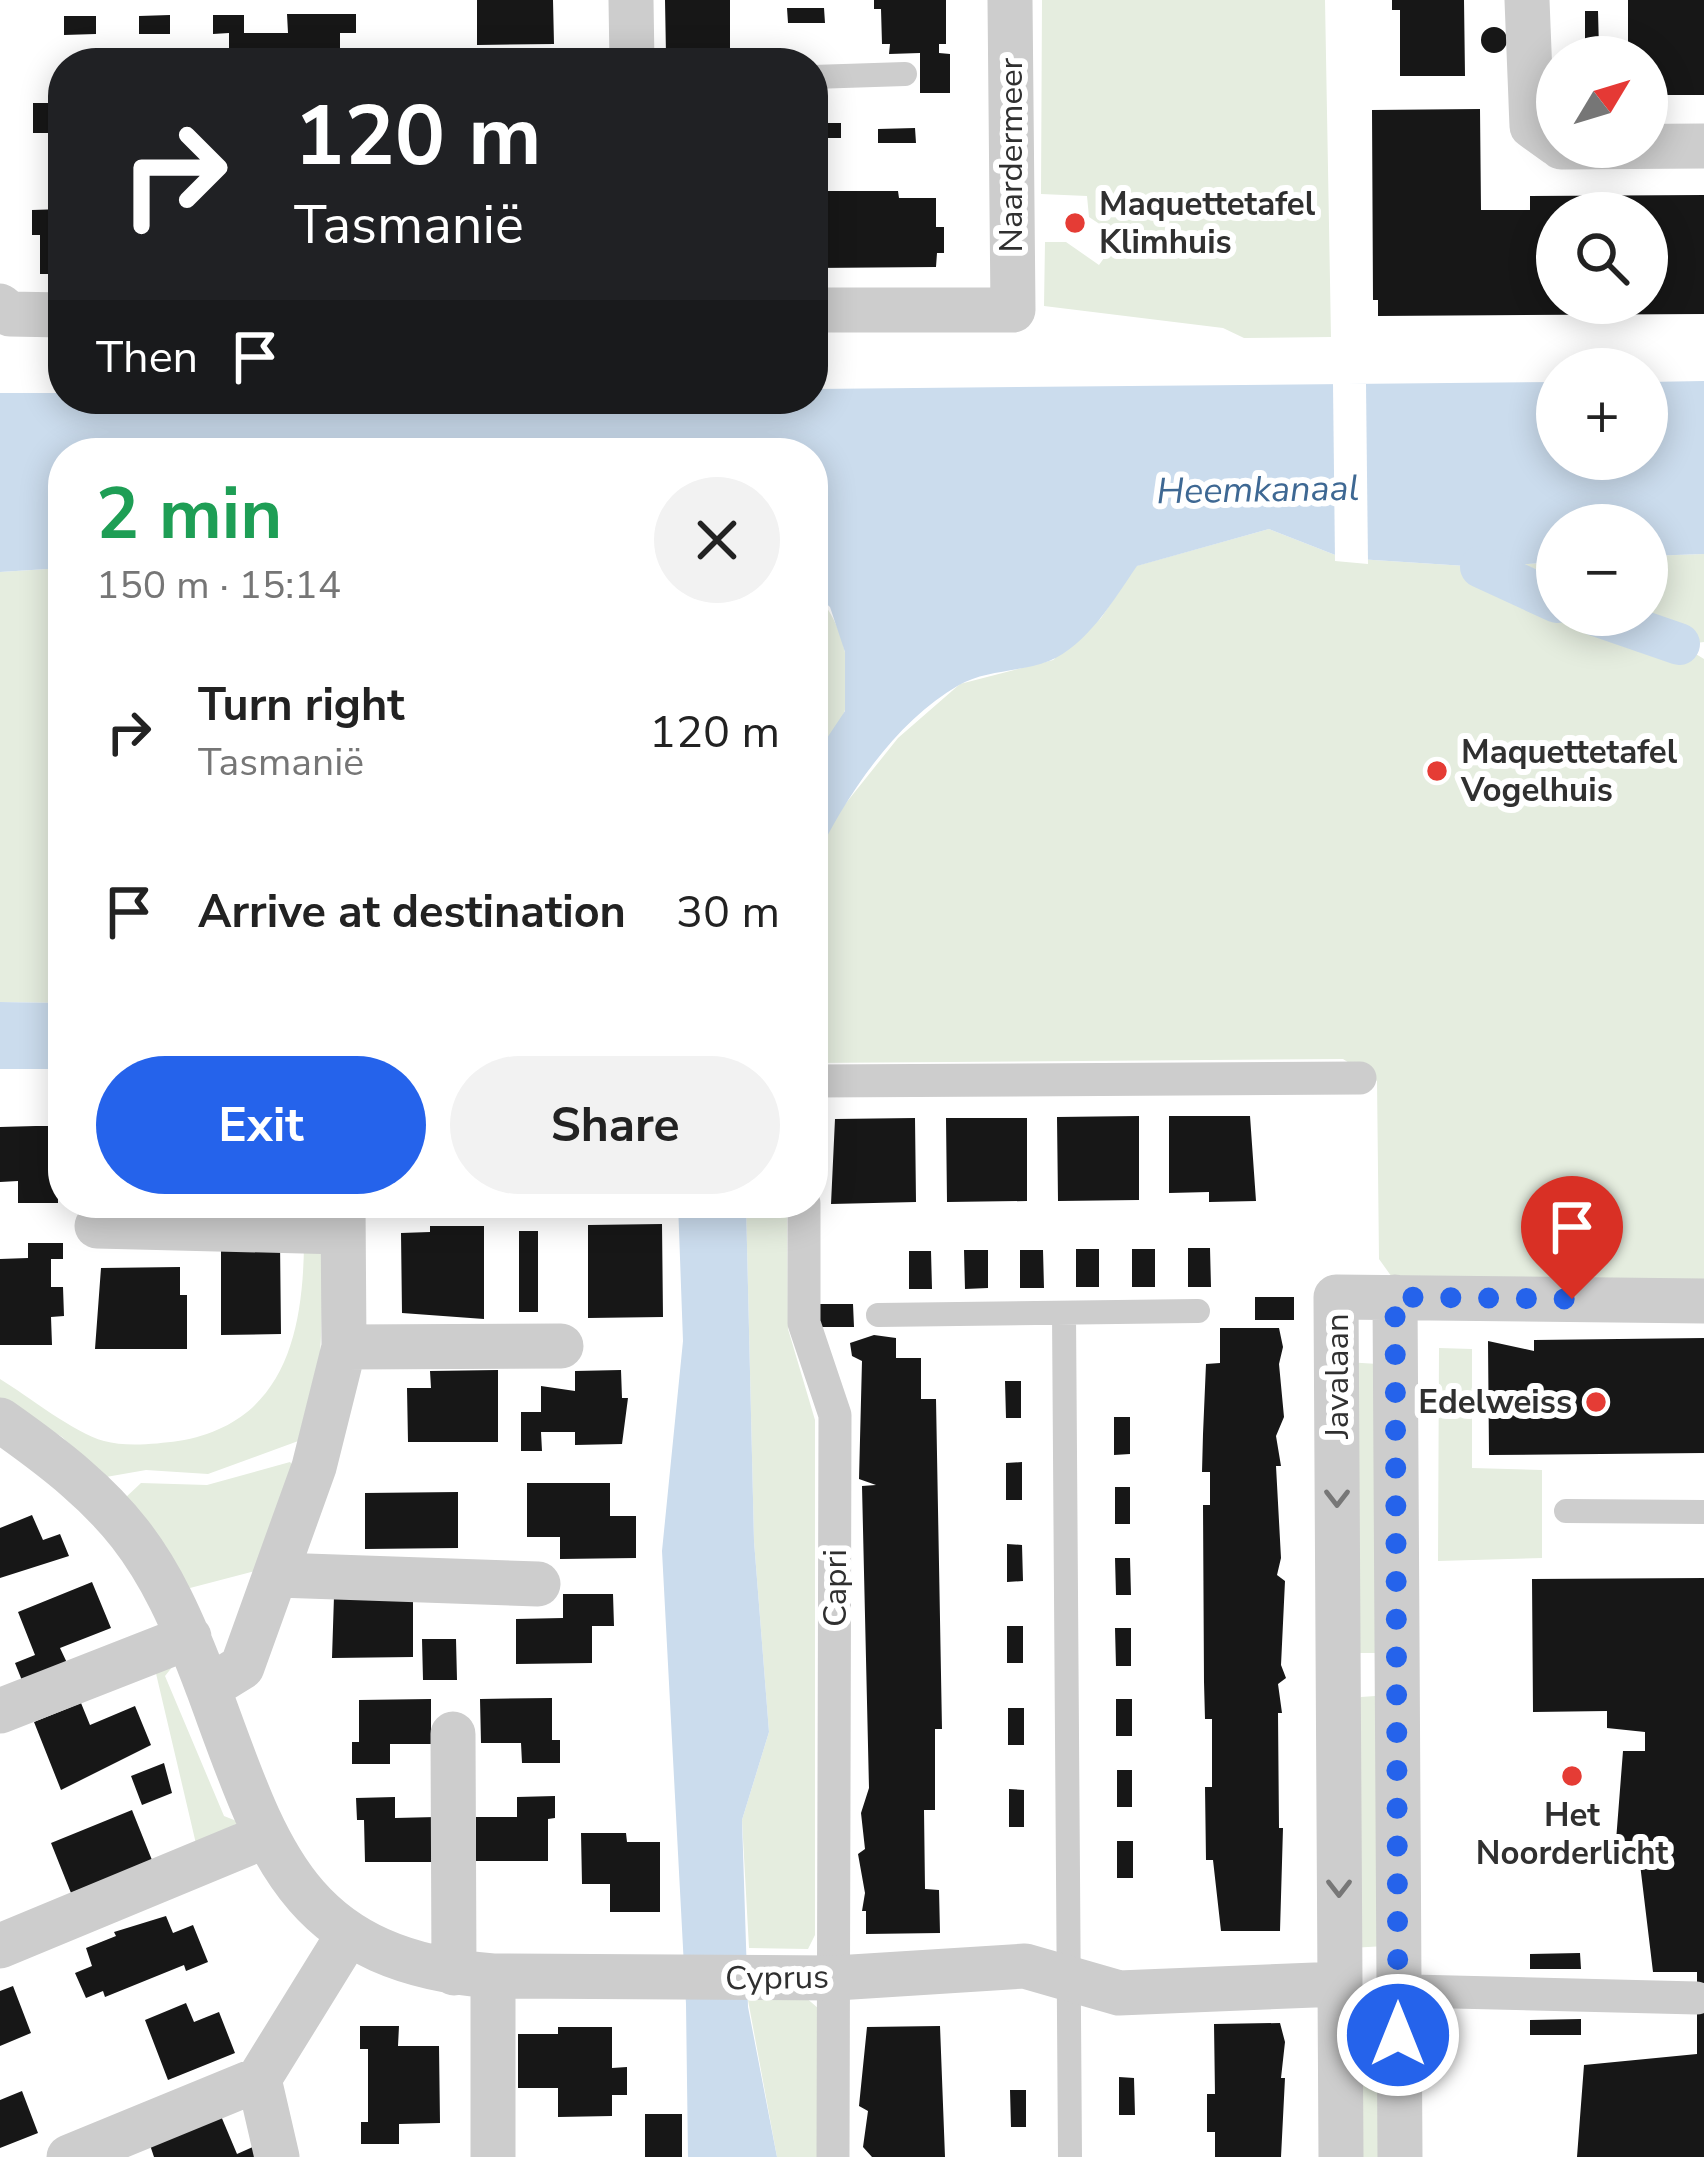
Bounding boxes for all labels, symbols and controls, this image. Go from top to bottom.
north arrow [1536,36,1668,168]
map controls [1536,36,1668,636]
street label: Naardermeer [989,57,1034,252]
text: 120 m [294,79,542,194]
icon: right [96,96,252,252]
place label: Maquettetafel Klimhuis [1099,182,1316,265]
text: Tasmanië [294,188,524,262]
button: search [1536,192,1668,324]
marker: Maquettetafel Klimhuis [1062,210,1088,236]
icon: arrive [222,324,288,390]
text: Then [96,327,198,388]
button: + [1536,348,1668,480]
water label: Heemkanaal [1156,464,1360,516]
text: 2 min [96,465,282,563]
button: close [654,477,780,603]
button: − [1536,504,1668,636]
text: 150 m · 15:14 [96,559,341,612]
text: Turn right [198,675,405,736]
icon: right [96,699,162,765]
text: 120 m [649,702,780,763]
place label: Maquettetafel Vogelhuis [1460,730,1678,813]
text: Tasmanië [198,736,364,789]
marker: Maquettetafel Vogelhuis [1424,758,1450,784]
icon: arrive [96,879,162,945]
text: Arrive at destination [198,882,626,943]
text: 30 m [676,882,780,943]
button: Exit [96,1056,426,1194]
button: Share [450,1056,780,1194]
pin [1521,1176,1623,1299]
icon: arrive [1539,1194,1605,1260]
street label: Javalaan [1315,1313,1360,1440]
place label: Edelweiss [1418,1380,1572,1425]
marker: Edelweiss [1583,1389,1609,1415]
one-way arrow [1324,1490,1350,1508]
street label: Capri [813,1549,858,1627]
marker: Het Noorderlicht [1559,1763,1585,1789]
place label: Het Noorderlicht [1476,1793,1669,1876]
one-way arrow [1326,1879,1352,1898]
street label: Cyprus [725,1955,829,2001]
position arrow [1335,1972,1461,2098]

